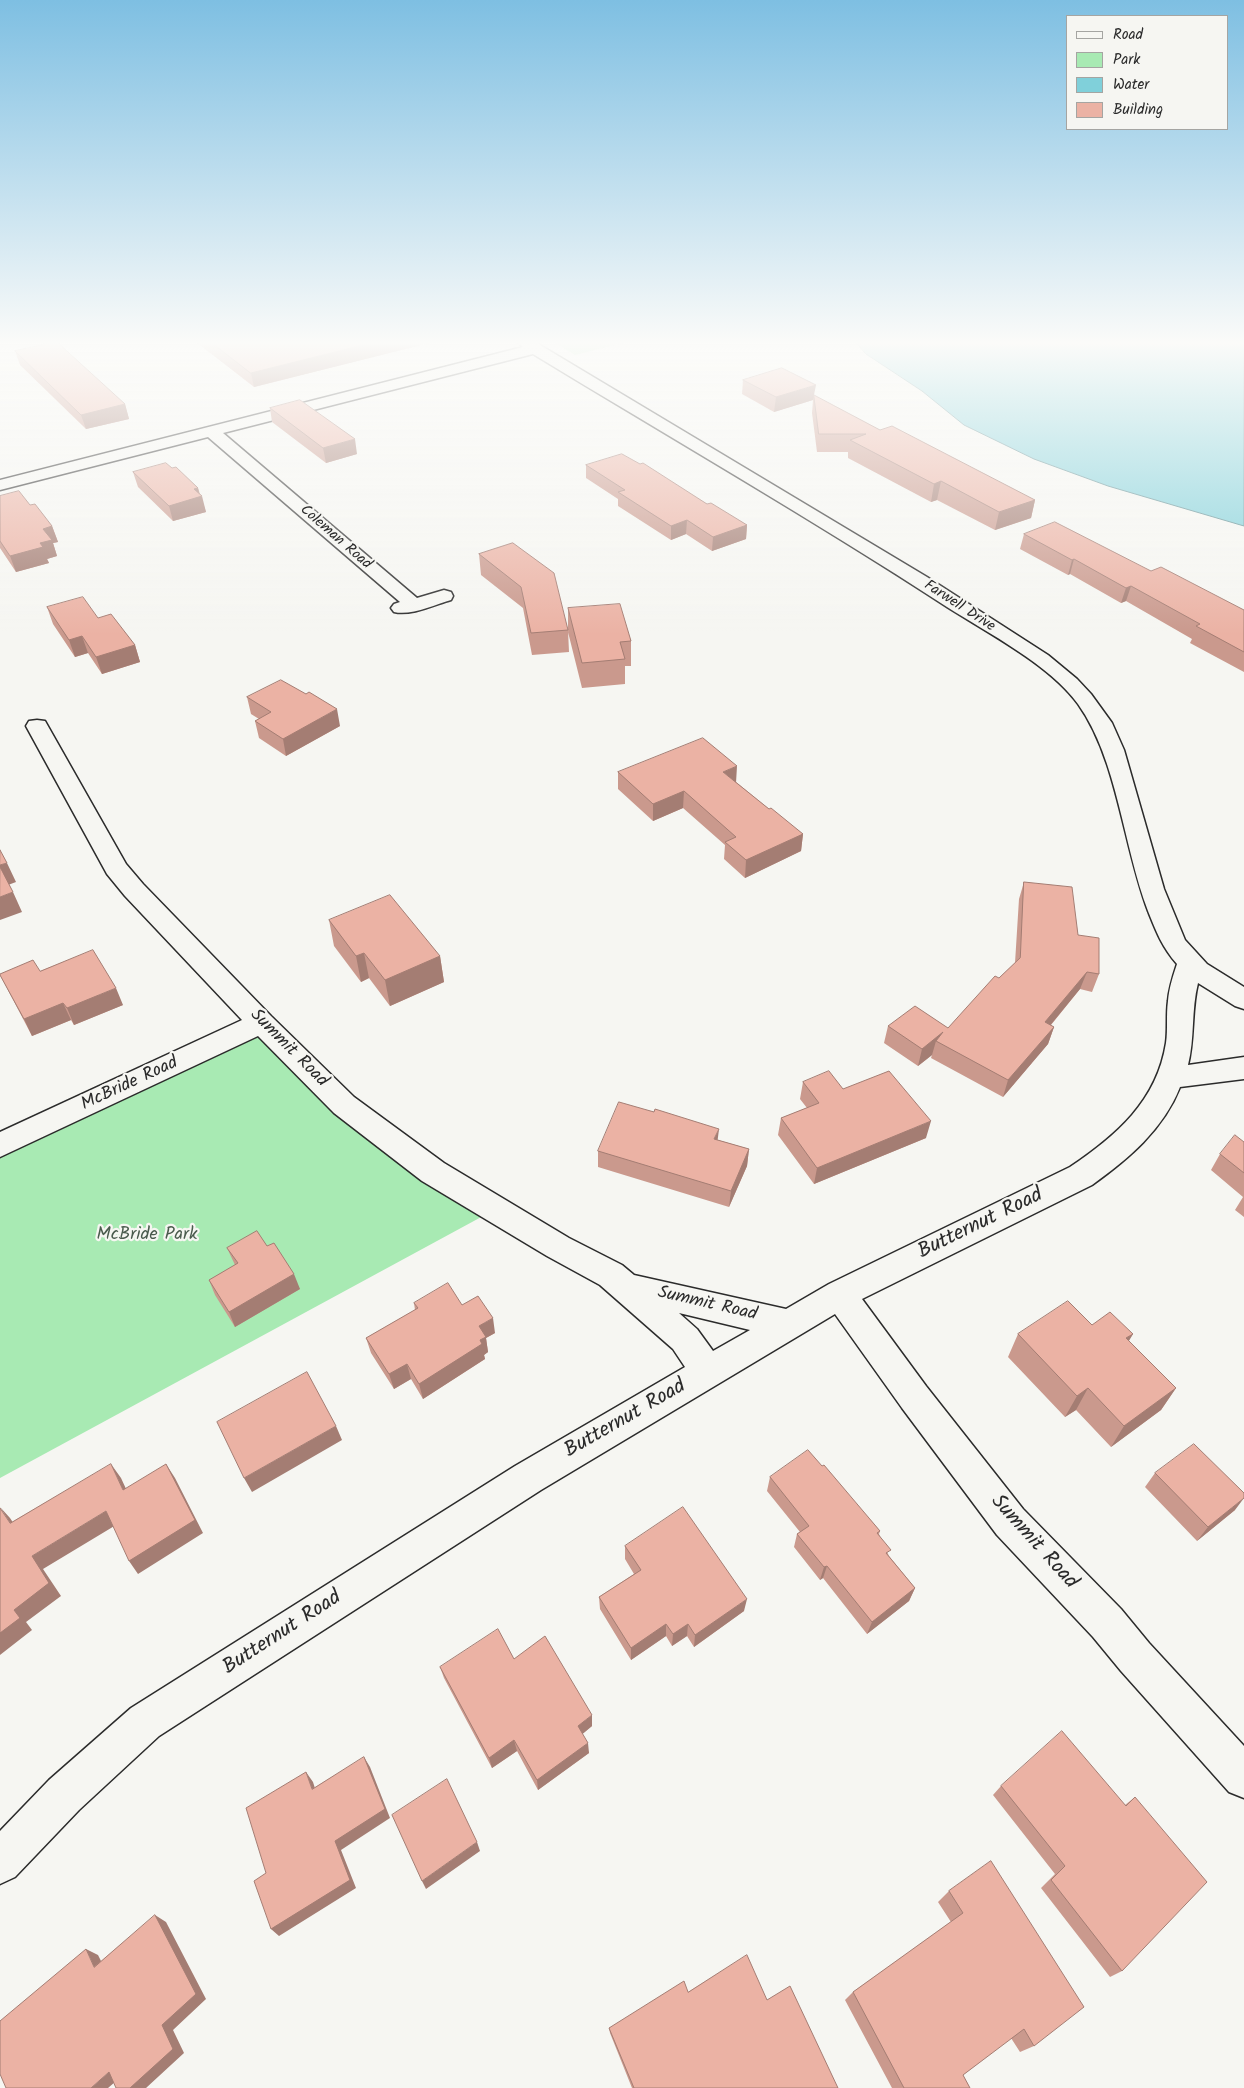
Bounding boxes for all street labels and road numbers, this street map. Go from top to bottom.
street label: Coleman Road [295,502,375,574]
street label: Farwell Drive [920,577,998,637]
street label: Summit Road [245,1006,331,1092]
street label: McBride Road [78,1053,182,1117]
street label: Butternut Road [914,1184,1048,1266]
street label: Summit Road [655,1283,759,1327]
street label: Butternut Road [561,1375,691,1465]
street label: Summit Road [984,1491,1082,1595]
street label: Butternut Road [219,1586,347,1682]

